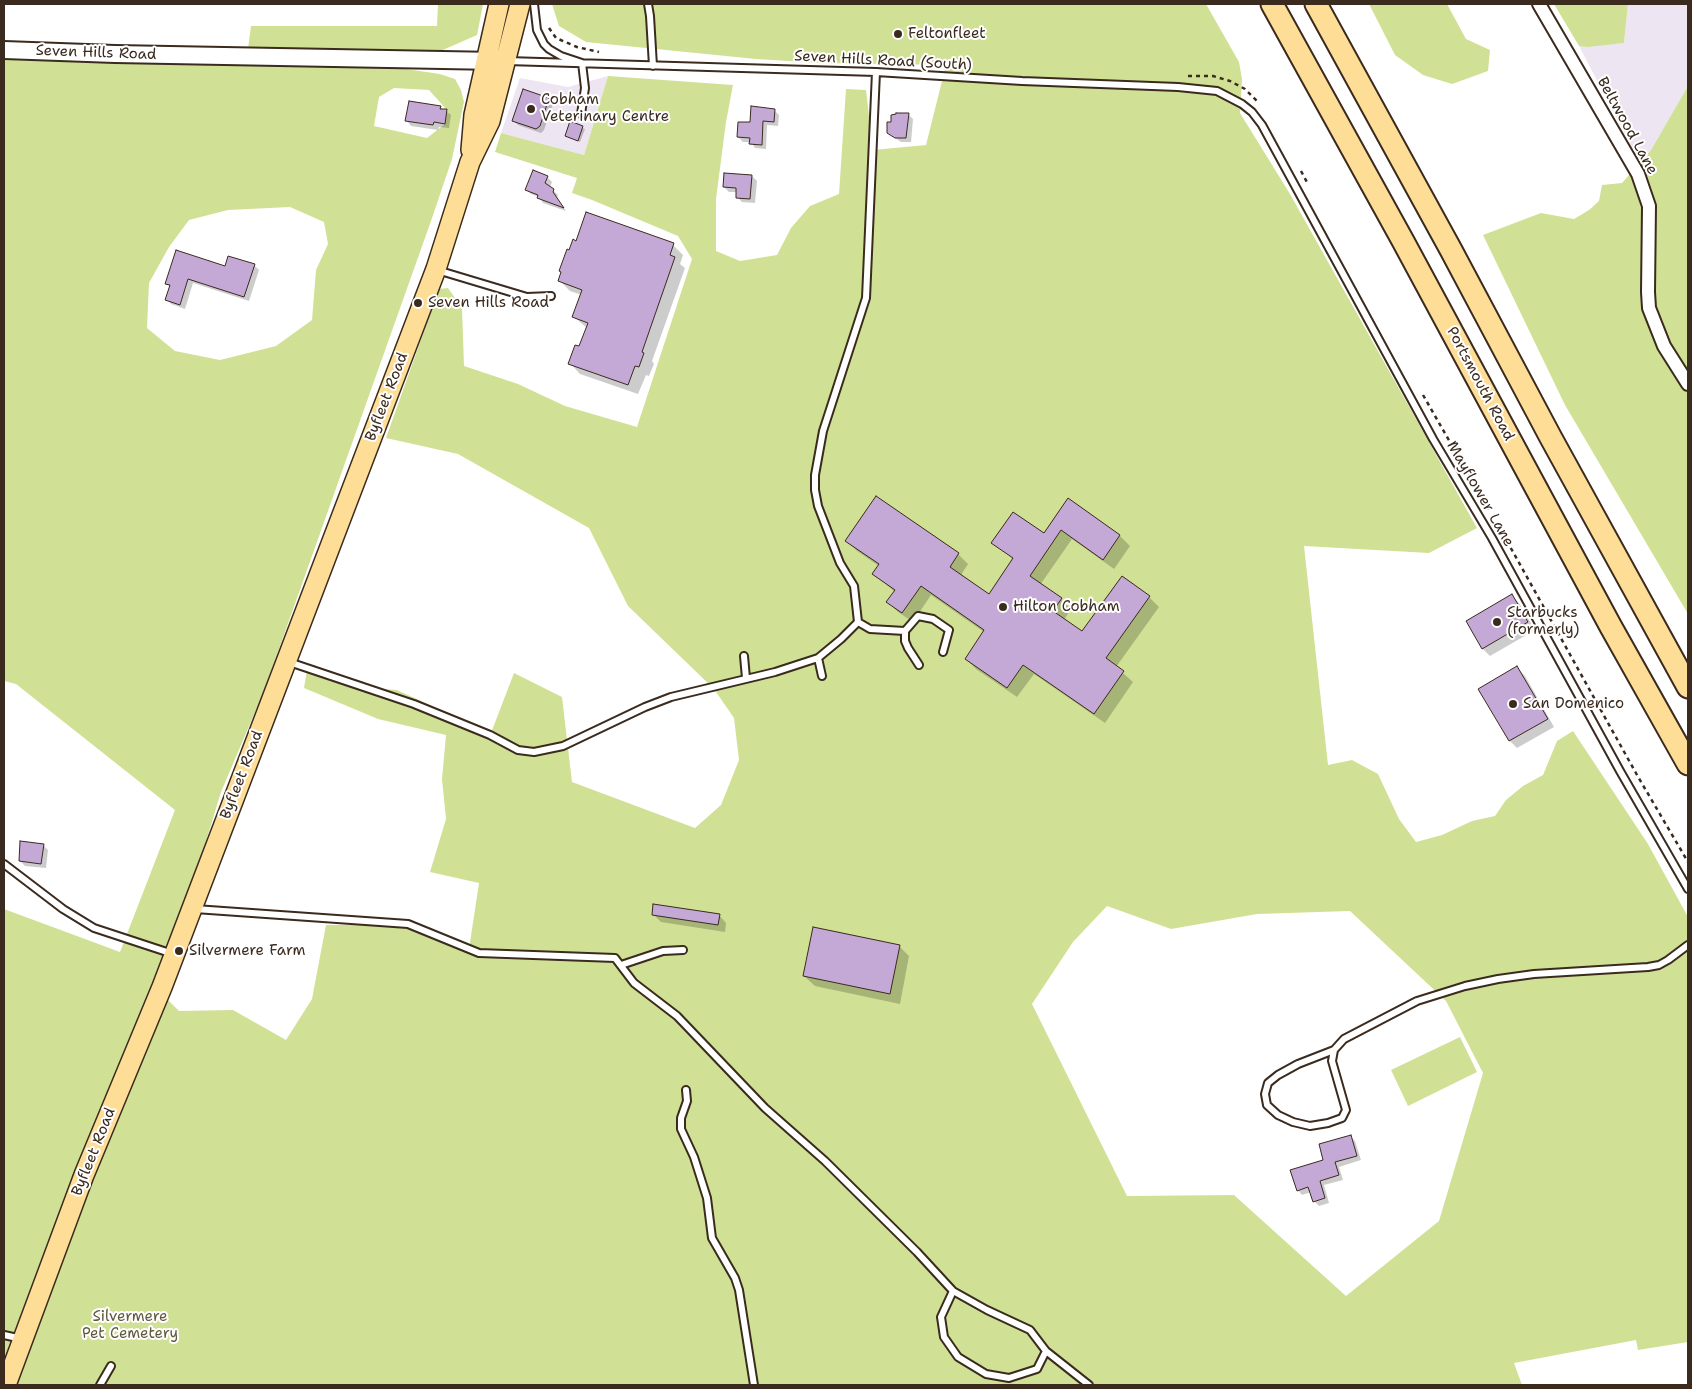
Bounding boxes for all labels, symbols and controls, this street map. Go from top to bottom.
place label: Feltonfleet [908,25,986,43]
marker: Feltonfleet [892,28,904,40]
street label: Seven Hills Road [35,42,157,64]
street label: Seven Hills Road (South) [794,47,972,75]
street label: Beltwood Lane [1593,74,1661,178]
place label: Cobham Veterinary Centre [541,91,669,126]
marker: Cobham Veterinary Centre [525,103,537,115]
place label: Seven Hills Road [428,294,549,312]
marker: Seven Hills Road [412,297,424,309]
street label: Portsmouth Road [1442,324,1518,444]
street label: Byfleet Road [362,350,412,444]
street label: Mayflower Lane [1442,438,1518,550]
place label: Hilton Cobham [1013,598,1120,616]
marker: Hilton Cobham [997,601,1009,613]
place label: Starbucks (formerly) [1507,604,1579,639]
marker: Starbucks (formerly) [1491,616,1503,628]
place label: San Domenico [1523,695,1624,713]
marker: San Domenico [1507,698,1519,710]
street label: Byfleet Road [217,728,267,822]
place label: Silvermere Farm [189,942,305,960]
marker: Silvermere Farm [173,945,185,957]
street label: Byfleet Road [68,1105,120,1199]
park label: Silvermere Pet Cemetery [82,1308,178,1343]

